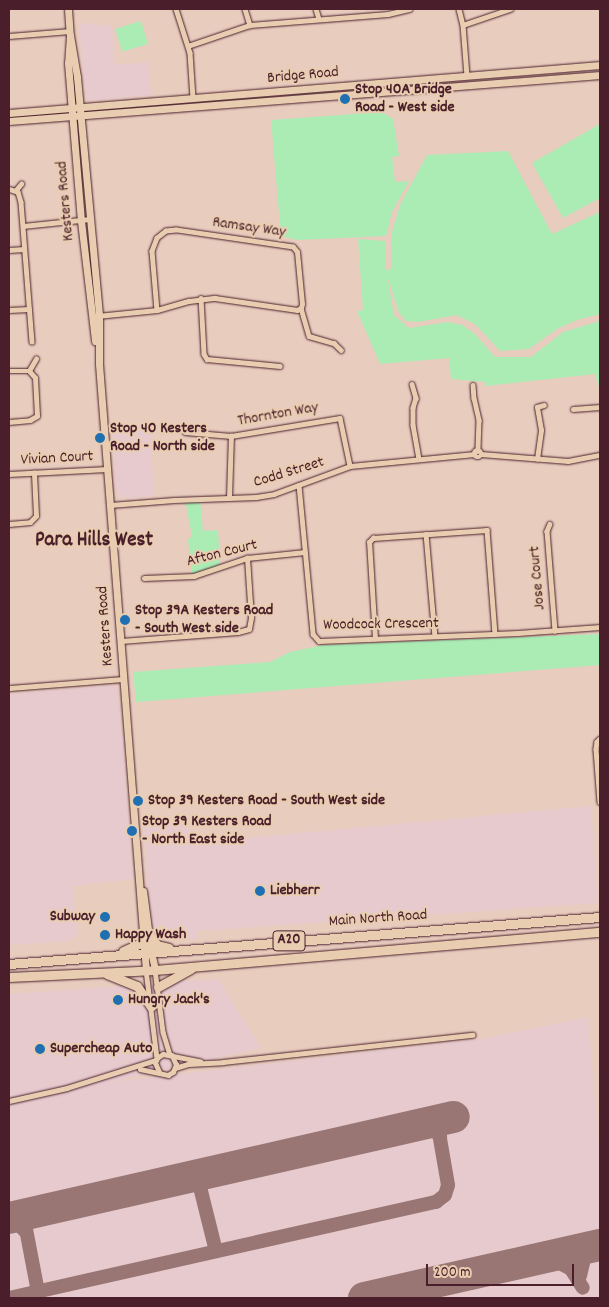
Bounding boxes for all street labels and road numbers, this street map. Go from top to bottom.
street label: Bridge Road [267,63,339,89]
street label: Kesters Road [53,160,79,242]
street label: Ramsay Way [211,213,287,243]
street label: Thornton Way [236,398,320,432]
street label: Vivian Court [20,448,94,470]
street label: Codd Street [251,453,327,493]
street label: Afton Court [185,536,259,572]
street label: Jose Court [526,545,550,611]
street label: Kesters Road [94,585,118,667]
street label: Woodcock Crescent [323,614,439,636]
street label: Main North Road [328,906,428,932]
road number: A20 [272,928,306,954]

